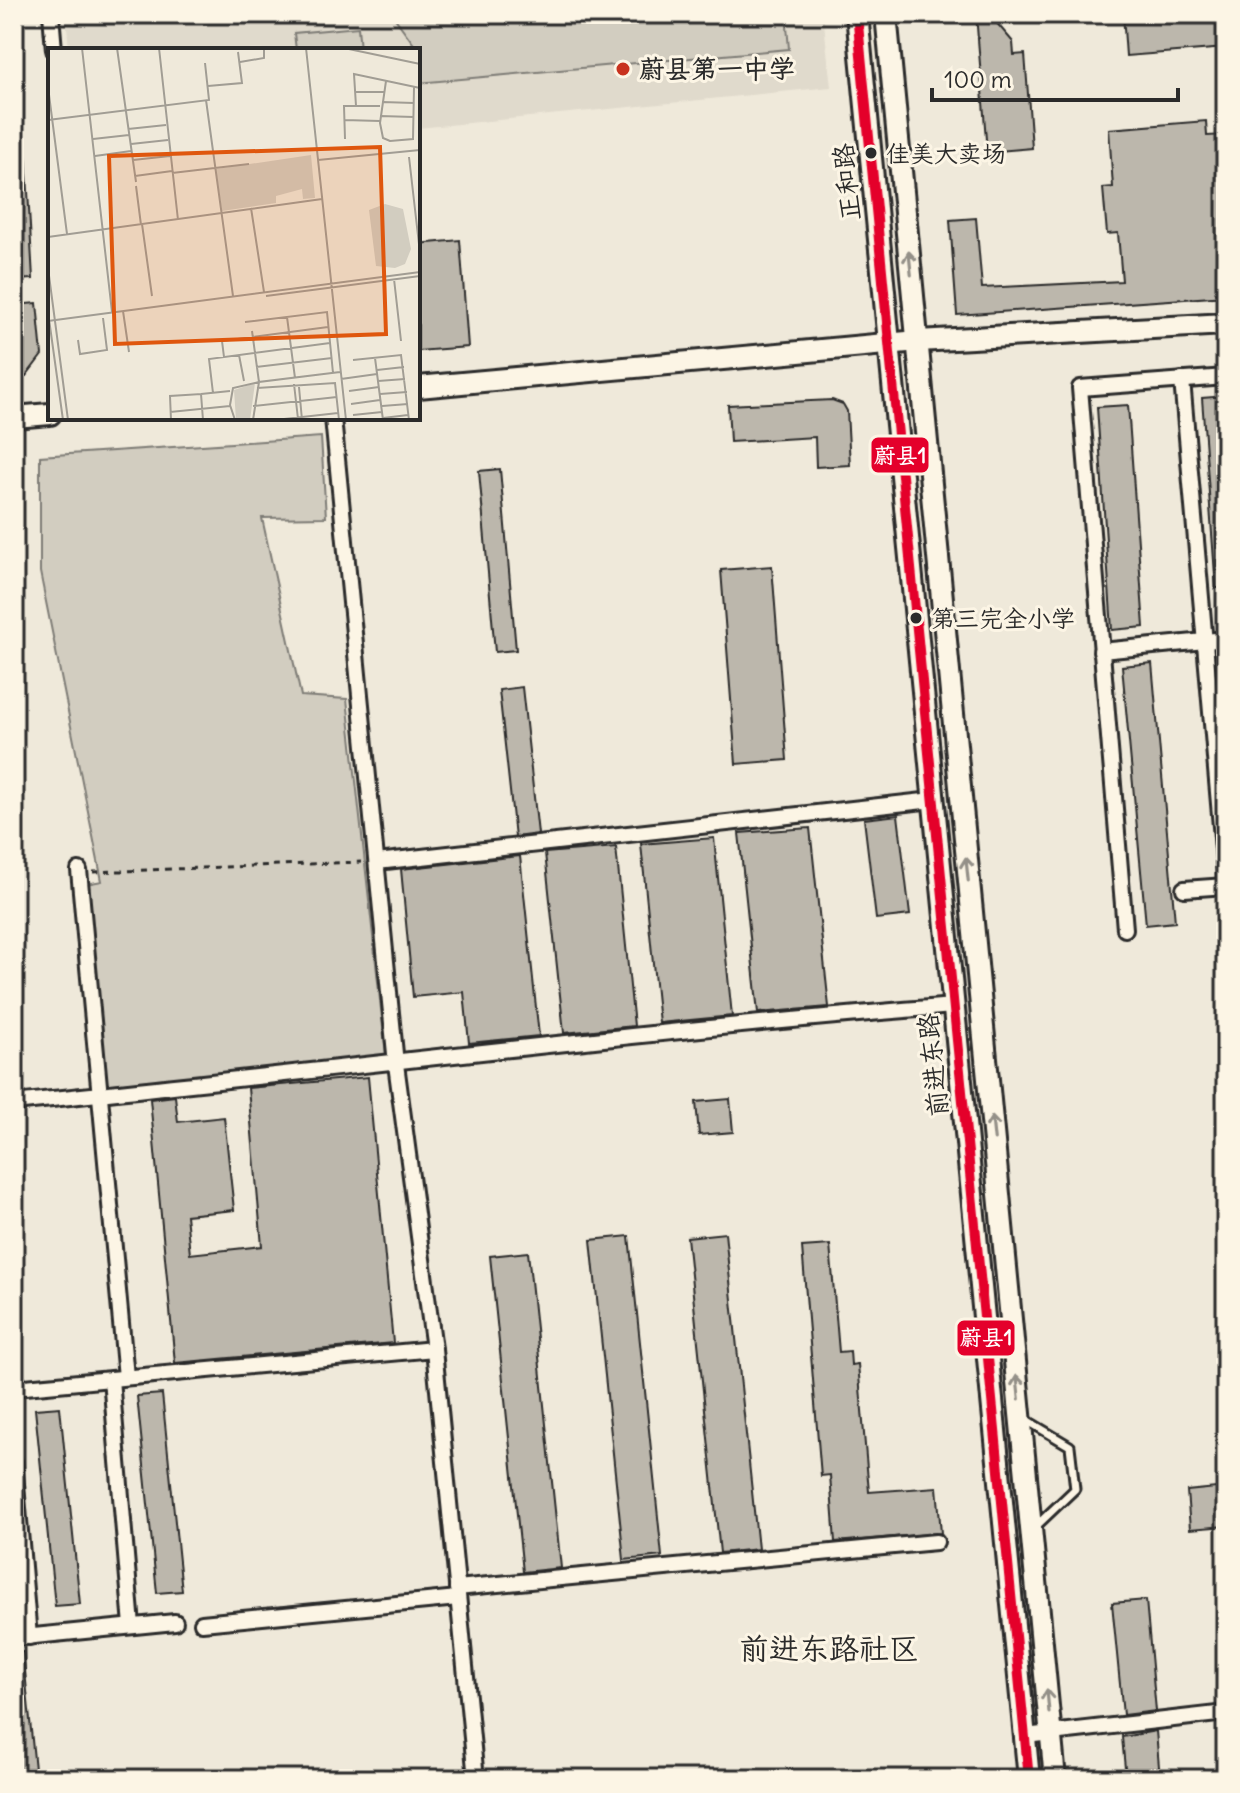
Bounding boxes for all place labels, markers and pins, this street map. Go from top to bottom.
place label: 蔚县第一中学 [639,52,795,85]
marker: 蔚县第一中学 [614,60,632,78]
place label: 佳美大卖场 [886,138,1006,168]
marker: 佳美大卖场 [863,145,879,161]
place label: 第三完全小学 [931,603,1075,633]
marker: 第三完全小学 [908,610,924,626]

